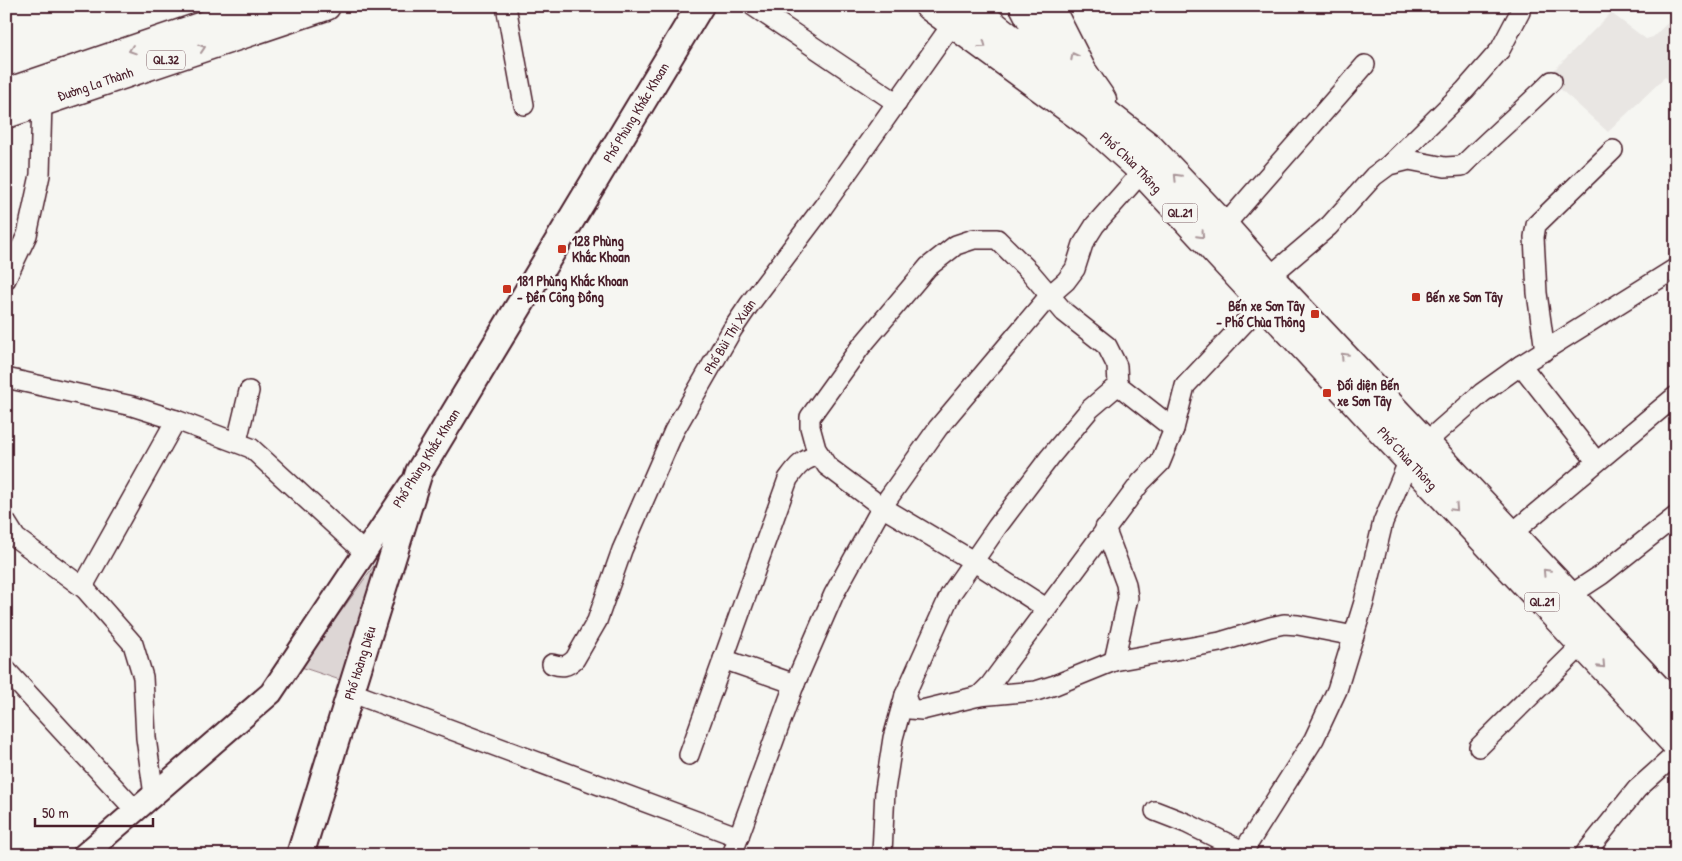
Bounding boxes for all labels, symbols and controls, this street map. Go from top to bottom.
one-way arrow [977,39,987,48]
one-way arrow [128,44,137,54]
one-way arrow [197,44,205,54]
road number: QL.32 [147,50,185,70]
one-way arrow [1070,52,1080,61]
street label: Phố Phùng Khắc Khoan [598,59,673,166]
street label: Đường La Thành [54,62,135,105]
street label: Phố Chùa Thông [1096,127,1167,197]
one-way arrow [1174,173,1183,182]
road number: QL.21 [1162,204,1198,222]
one-way arrow [1195,230,1204,239]
place label: 128 Phùng Khắc Khoan [572,231,630,266]
marker: 128 Phùng Khắc Khoan [556,243,568,255]
place label: 181 Phùng Khắc Khoan - Đền Công Đồng [517,271,628,308]
marker: 181 Phùng Khắc Khoan - Đền Công Đồng [501,283,513,295]
place label: Bến xe Sơn Tây [1426,287,1503,308]
marker: Bến xe Sơn Tây [1410,291,1422,303]
street label: Phố Bùi Thị Xuân [699,294,760,377]
place label: Bến xe Sơn Tây - Phố Chùa Thông [1216,296,1305,333]
marker: Bến xe Sơn Tây - Phố Chùa Thông [1309,308,1321,320]
one-way arrow [1341,353,1350,362]
place label: Đối diện Bến xe Sơn Tây [1337,375,1399,412]
marker: Đối diện Bến xe Sơn Tây [1321,387,1333,399]
street label: Phố Phùng Khắc Khoan [387,405,465,511]
street label: Phố Chùa Thông [1374,422,1442,494]
one-way arrow [1449,503,1458,512]
one-way arrow [1543,569,1552,578]
road number: QL.21 [1524,592,1560,612]
street label: Phố Hoàng Diệu [339,623,380,702]
one-way arrow [1596,660,1605,669]
scale bar [35,796,152,828]
text: 50 m [42,802,69,823]

